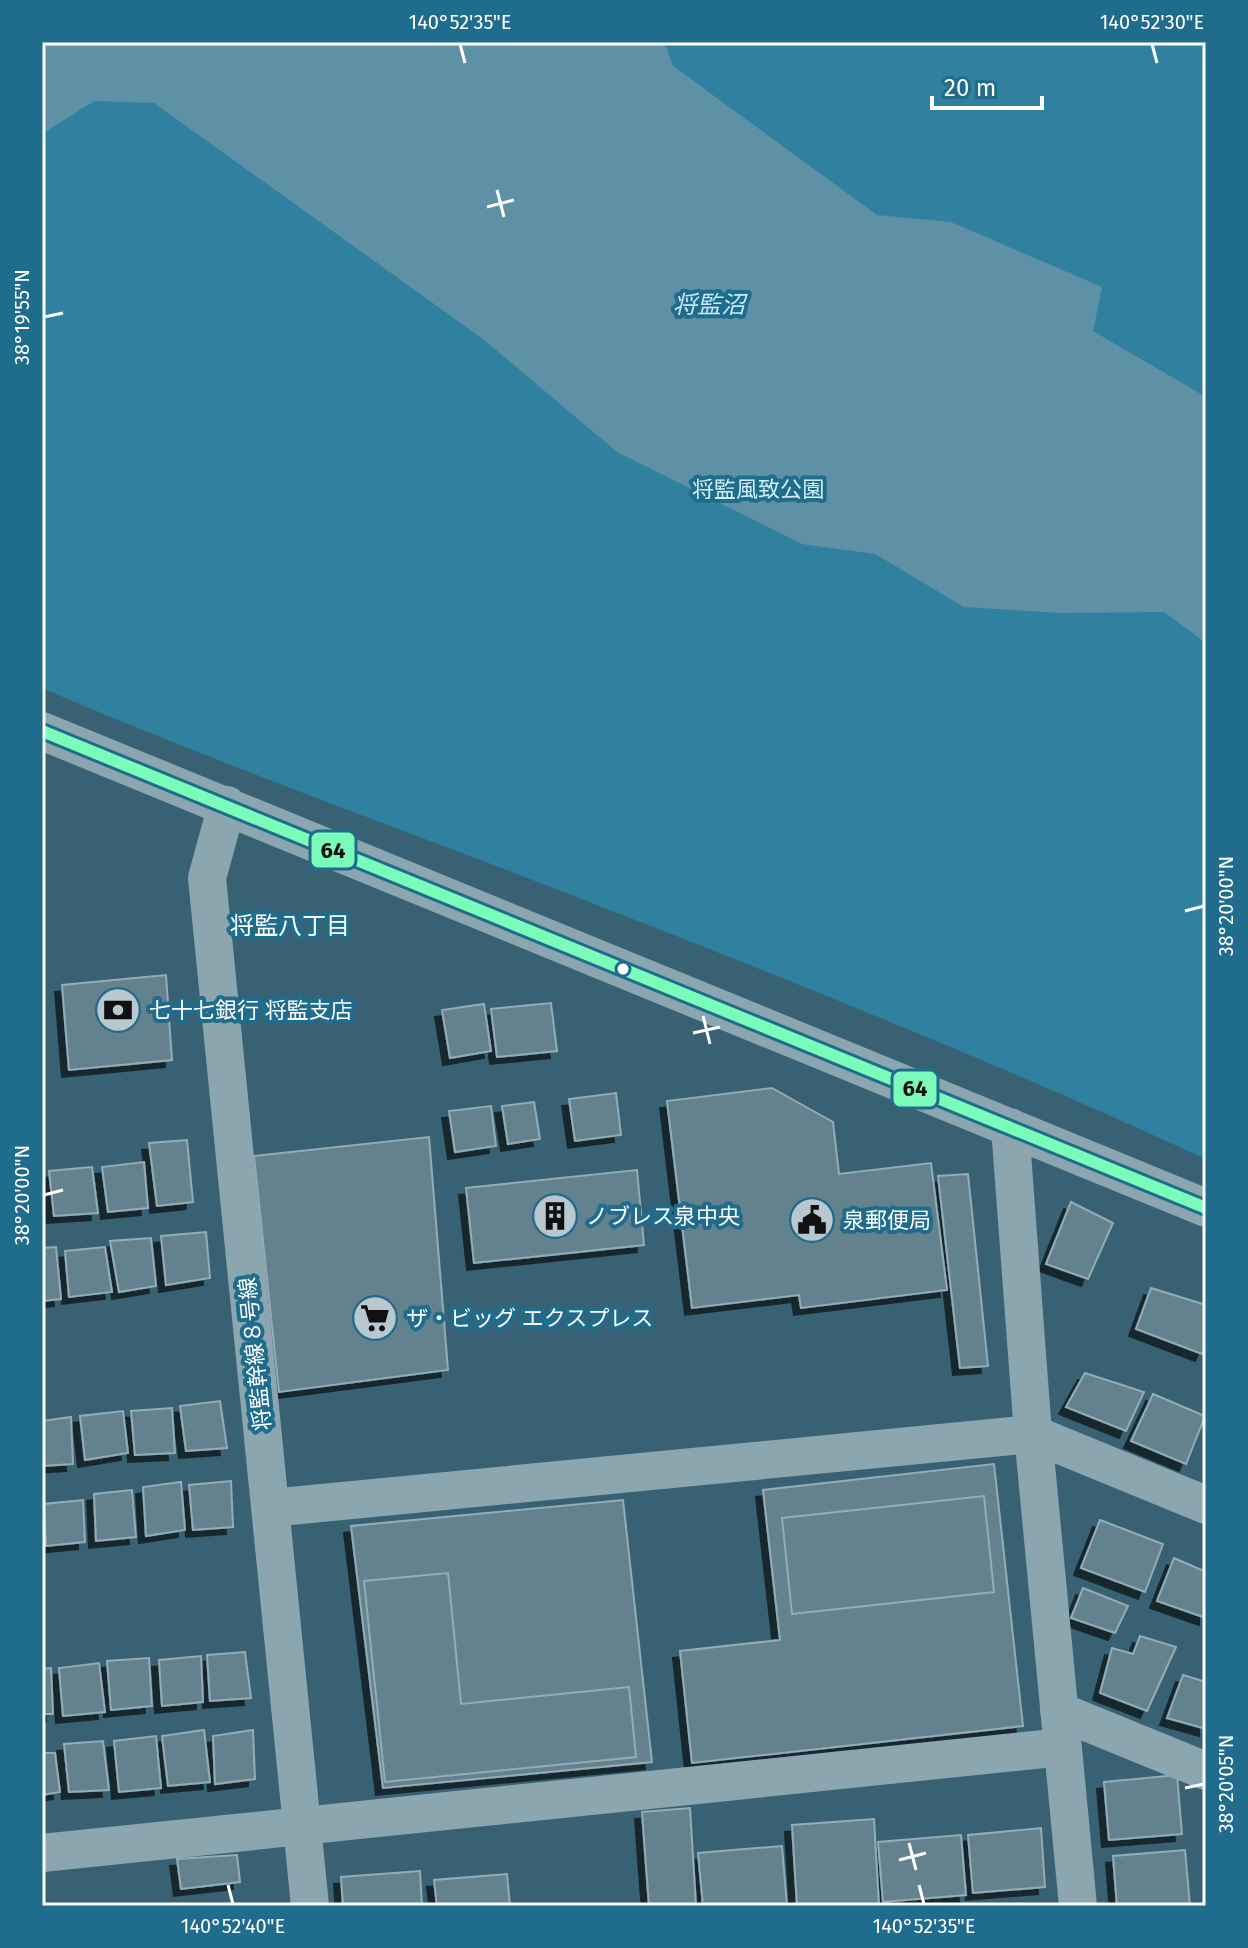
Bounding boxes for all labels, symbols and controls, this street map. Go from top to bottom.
text: 140°52'35"E [408,10,512,34]
text: 140°52'30"E [1100,10,1204,34]
scale bar [932,60,1042,110]
text: 20 m [944,74,996,102]
text: 38°19'55"N [10,269,34,365]
water label: 将監沼 [673,291,748,319]
park label: 将監風致公園 [692,476,824,503]
line badge: 64 [310,831,356,869]
text: 64 [321,837,345,864]
text: 38°20'00"N [1214,856,1238,956]
district label: 将監八丁目 [230,912,350,940]
unlabelled marker [615,961,631,977]
bank icon: 七十七銀行 将監支店 [94,986,142,1034]
place label: 七十七銀行 将監支店 [149,997,353,1024]
line badge: 64 [892,1070,938,1108]
text: 64 [903,1075,927,1102]
text: 38°20'00"N [10,1145,34,1245]
building icon: ノブレス泉中央 [531,1192,579,1240]
public building icon: 泉郵便局 [788,1196,836,1244]
place label: ノブレス泉中央 [586,1203,740,1230]
place label: 泉郵便局 [843,1207,931,1234]
street label: 将監幹線８号線 [234,1276,276,1432]
supermarket icon: ザ・ビッグ エクスプレス [351,1294,399,1342]
place label: ザ・ビッグ エクスプレス [406,1305,653,1332]
text: 38°20'05"N [1214,1735,1238,1833]
text: 140°52'40"E [181,1914,285,1938]
text: 140°52'35"E [872,1914,976,1938]

